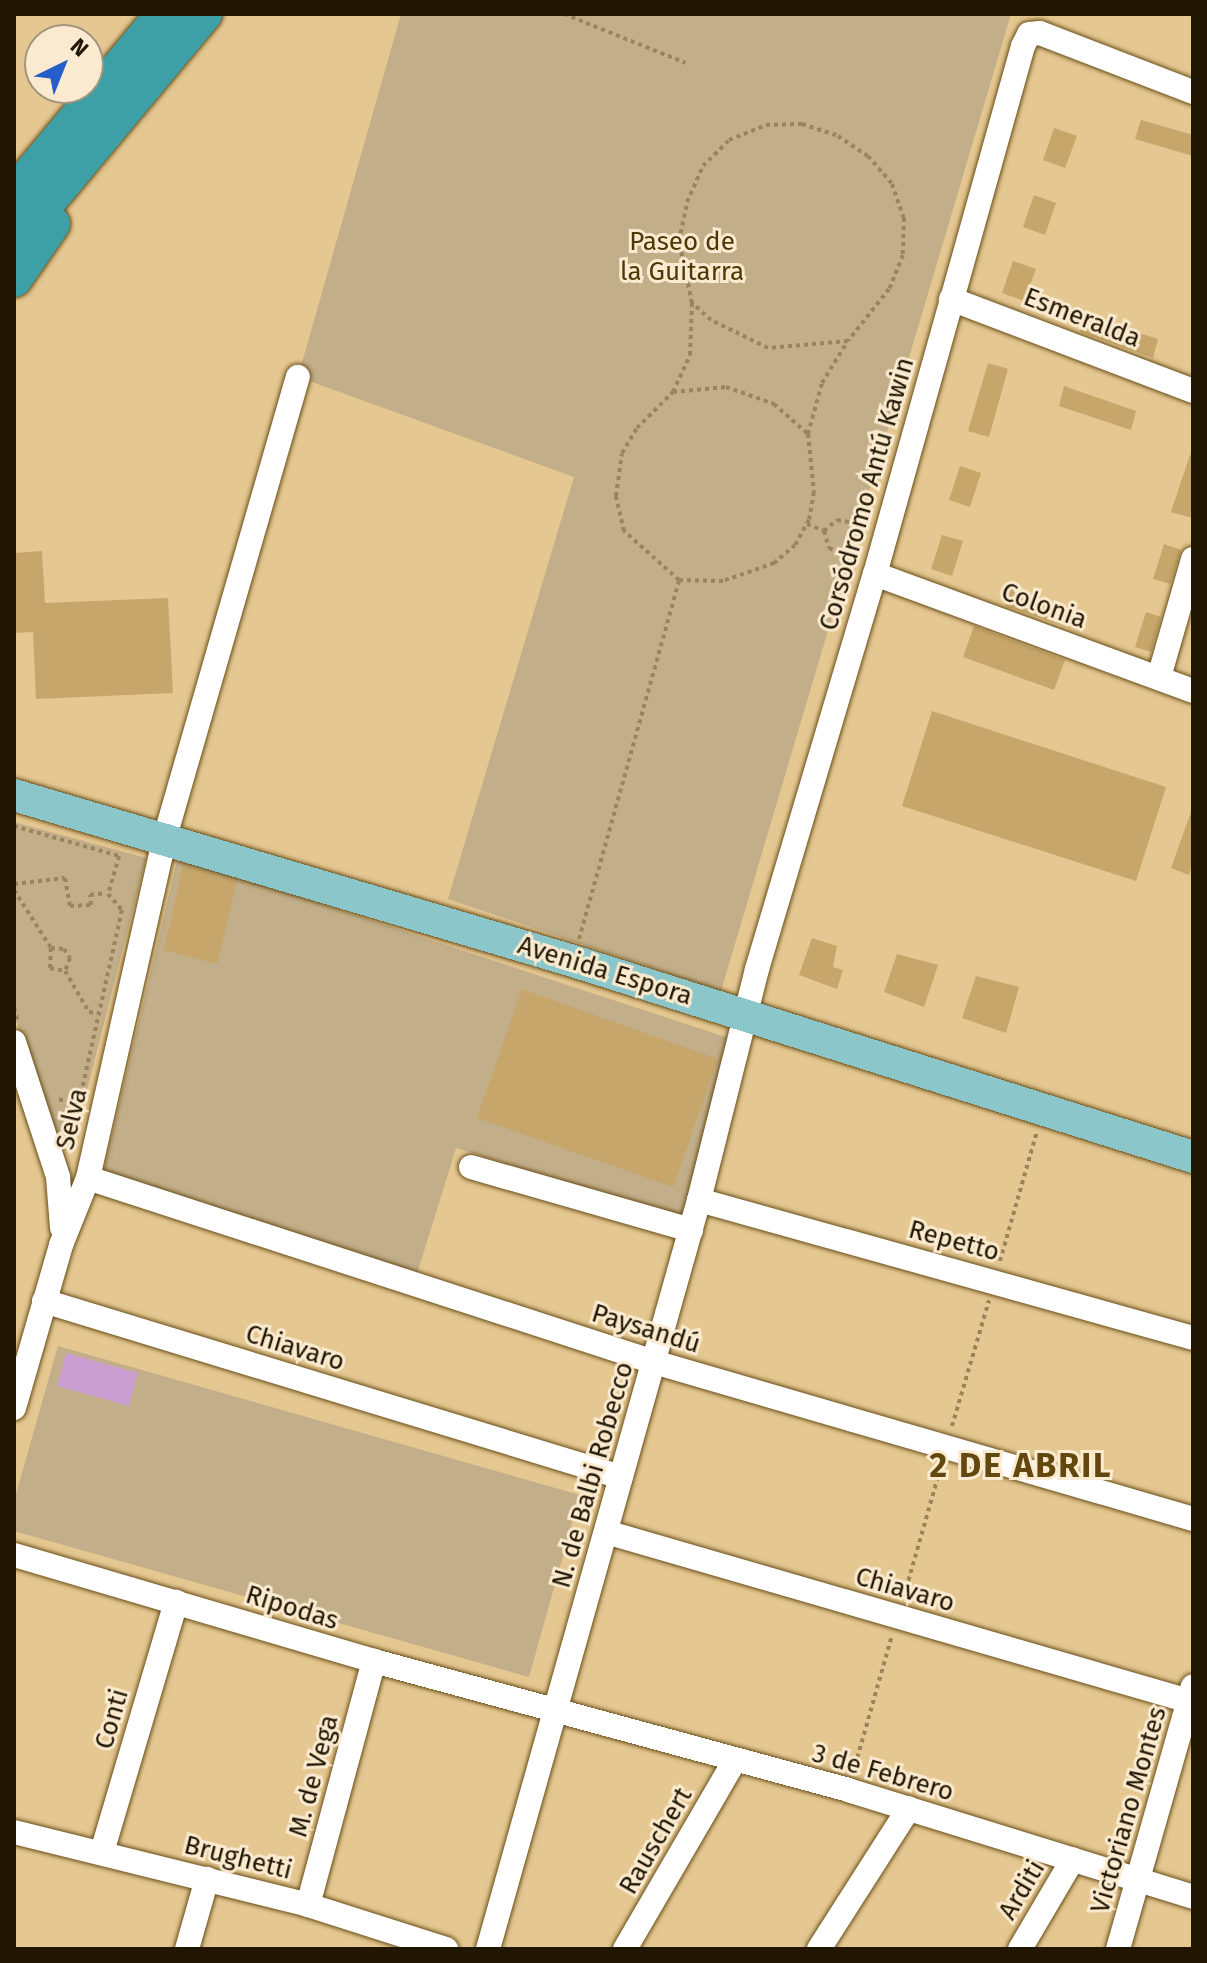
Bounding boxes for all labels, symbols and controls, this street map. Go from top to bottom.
north arrow [24,24,104,104]
text: N [65,33,94,62]
park label: Paseo de la Guitarra [620,226,744,288]
street label: Esmeralda [1019,281,1145,355]
street label: Corsódromo Antú Kawin [813,354,921,634]
street label: Colonia [997,576,1091,636]
street label: Avenida Espora [514,930,696,1012]
street label: Selva [50,1085,94,1153]
street label: Repetto [905,1214,1003,1268]
street label: Paysandú [588,1298,704,1360]
street label: Chiavaro [242,1318,348,1378]
street label: N. de Balbi Robecco [546,1358,640,1592]
district label: 2 DE ABRIL [929,1446,1113,1486]
street label: Chiavaro [852,1561,958,1619]
street label: Ripodas [242,1579,342,1637]
street label: Conti [89,1685,135,1753]
street label: Victoriano Montes [1085,1703,1173,1917]
street label: M. de Vega [283,1712,345,1840]
street label: 3 de Febrero [809,1738,957,1808]
street label: Rauschert [613,1782,699,1900]
street label: Brughetti [181,1830,295,1886]
street label: Arditi [992,1855,1052,1925]

